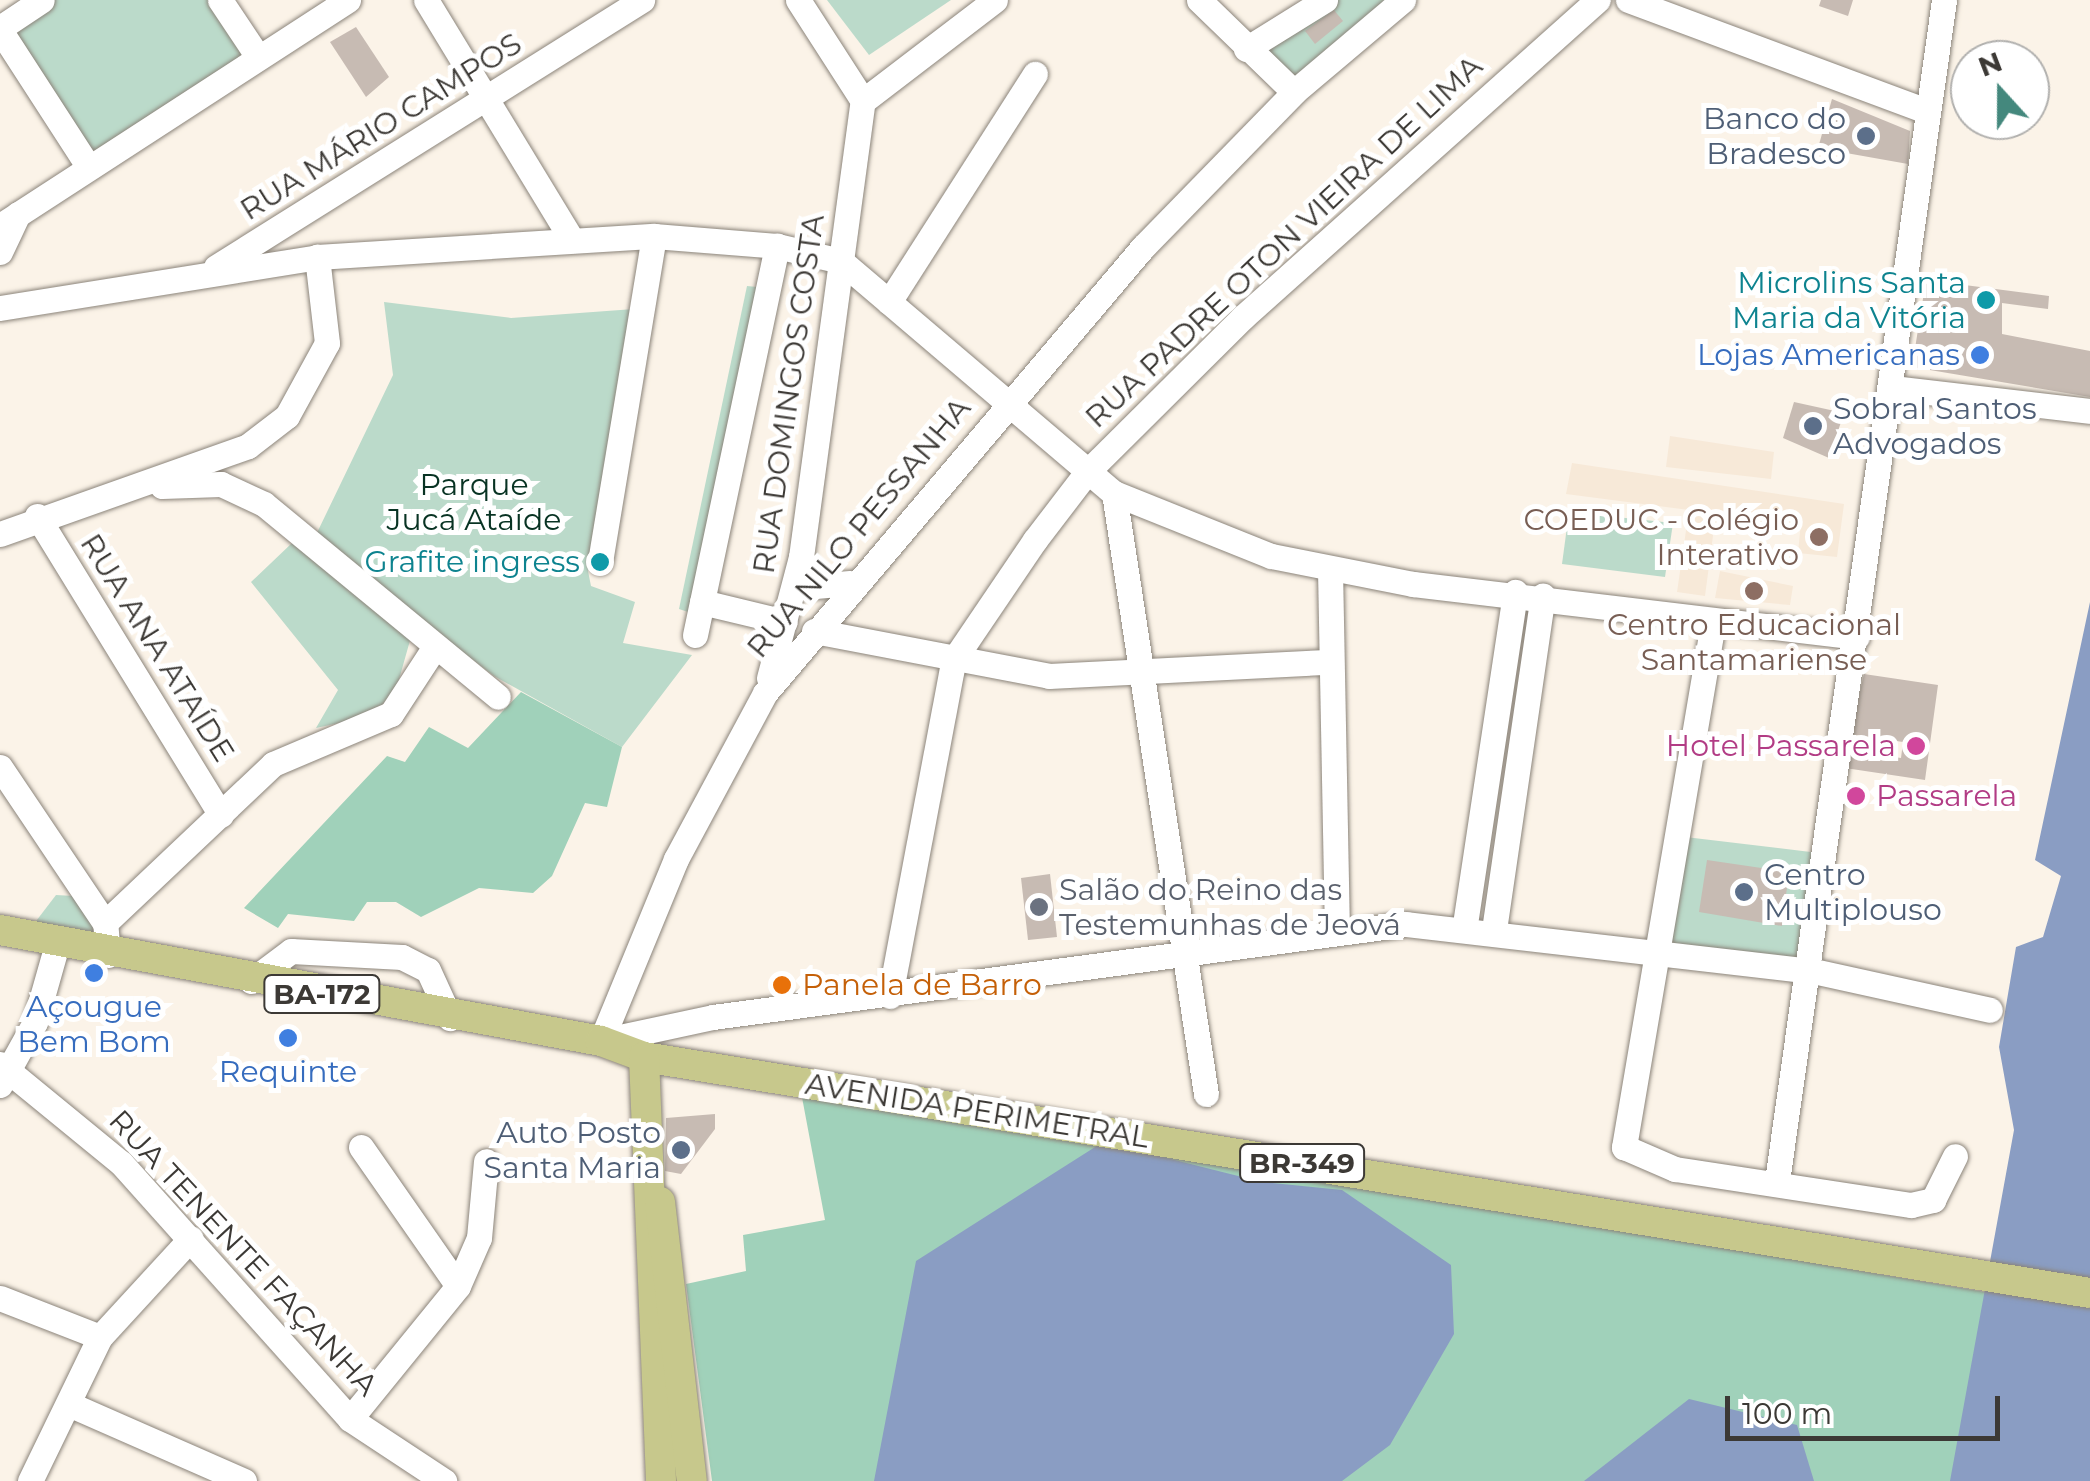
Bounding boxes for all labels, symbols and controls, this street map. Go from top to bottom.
street label: RUA MÁRIO CAMPOS [234,26,528,228]
north arrow [1950,40,2050,140]
text: N [1973,44,2007,84]
street label: RUA PADRE OTON VIEIRA DE LIMA [1078,48,1490,436]
place label: Banco do Bradesco [1703,101,1846,172]
marker: Banco do Bradesco [1855,125,1877,147]
street label: RUA DOMINGOS COSTA [746,212,832,576]
place label: Microlins Santa Maria da Vitória [1732,265,1966,336]
marker: Microlins Santa Maria da Vitória [1975,289,1997,311]
place label: Lojas Americanas [1697,337,1960,373]
marker: Lojas Americanas [1969,344,1991,366]
street label: RUA NILO PESSANHA [740,391,978,665]
place label: Sobral Santos Advogados [1833,391,2037,462]
marker: Sobral Santos Advogados [1802,415,1824,437]
park label: Parque Jucá Ataíde [387,467,561,538]
place label: COEDUC - Colégio Interativo [1524,502,1799,572]
marker: COEDUC - Colégio Interativo [1808,526,1830,548]
street label: RUA ANA ATAÍDE [72,527,242,769]
place label: Grafite ingress [364,544,580,580]
marker: Grafite ingress [589,551,611,573]
marker: Centro Educacional Santamariense [1743,580,1765,602]
place label: Centro Educacional Santamariense [1607,607,1901,678]
place label: Hotel Passarela [1666,728,1896,764]
marker: Hotel Passarela [1905,735,1927,757]
place label: Passarela [1876,778,2017,814]
marker: Passarela [1845,785,1867,807]
place label: Centro Multiplouso [1764,857,1942,928]
place label: Salão do Reino das Testemunhas de Jeová [1059,872,1401,942]
marker: Centro Multiplouso [1733,881,1755,903]
marker: Salão do Reino das Testemunhas de Jeová [1028,896,1050,918]
marker: Açougue Bem Bom [83,962,105,984]
place label: Panela de Barro [802,967,1042,1003]
road number: BA-172 [262,971,382,1017]
marker: Panela de Barro [771,974,793,996]
place label: Açougue Bem Bom [17,989,171,1060]
marker: Requinte [277,1027,299,1049]
place label: Requinte [219,1054,357,1090]
street label: AVENIDA PERIMETRAL [803,1066,1151,1156]
street label: RUA TENENTE FAÇANHA [101,1103,385,1403]
place label: Auto Posto Santa Maria [484,1115,661,1186]
marker: Auto Posto Santa Maria [670,1139,692,1161]
road number: BR-349 [1237,1140,1367,1186]
scale bar [1730,1376,2005,1438]
text: 100 m [1742,1395,1832,1432]

